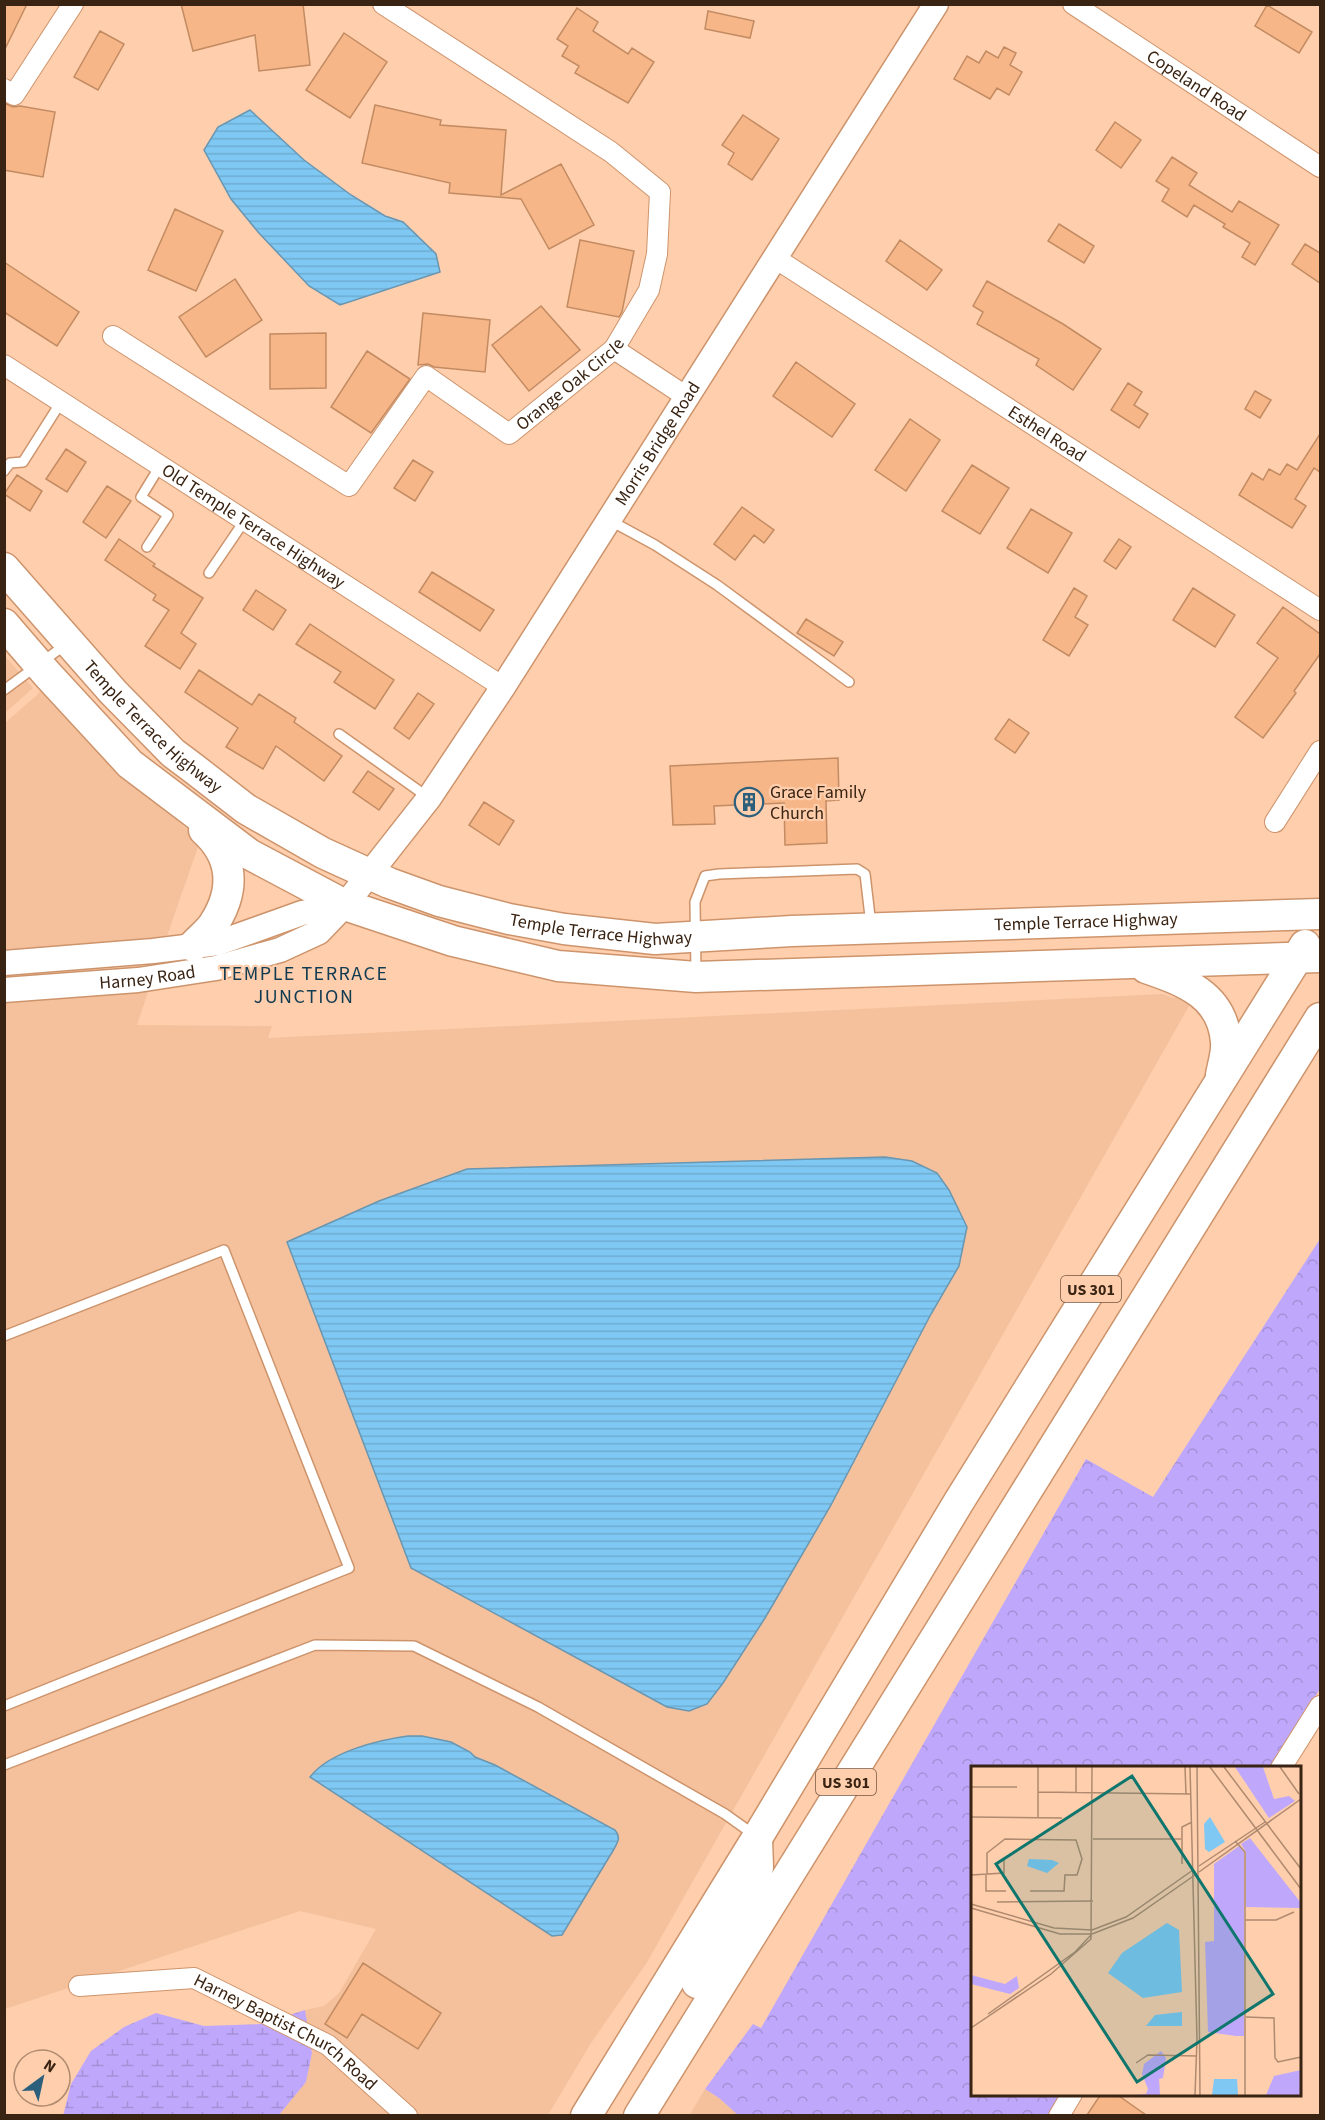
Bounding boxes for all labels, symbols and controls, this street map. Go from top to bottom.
street label: Copeland Road [1141,44,1251,128]
street label: Orange Oak Circle [511,333,631,437]
street label: Morris Bridge Road [609,377,706,511]
street label: Esthel Road [1003,400,1091,469]
street label: Old Temple Terrace Highway [157,458,350,595]
street label: Temple Terrace Highway [78,655,228,800]
place label: Grace Family Church [770,780,867,826]
building icon: Grace Family Church [733,786,765,818]
street label: Temple Terrace Highway [508,907,693,952]
street label: Temple Terrace Highway [994,907,1179,937]
street label: Harney Road [99,959,197,996]
district label: TEMPLE TERRACE JUNCTION [220,960,388,1011]
road number: US 301 [1061,1276,1121,1302]
inset map [971,1766,1301,2096]
road number: US 301 [816,1769,876,1795]
street label: Harney Baptist Church Road [189,1968,382,2096]
north arrow [12,2048,72,2108]
text: N [39,2054,60,2078]

